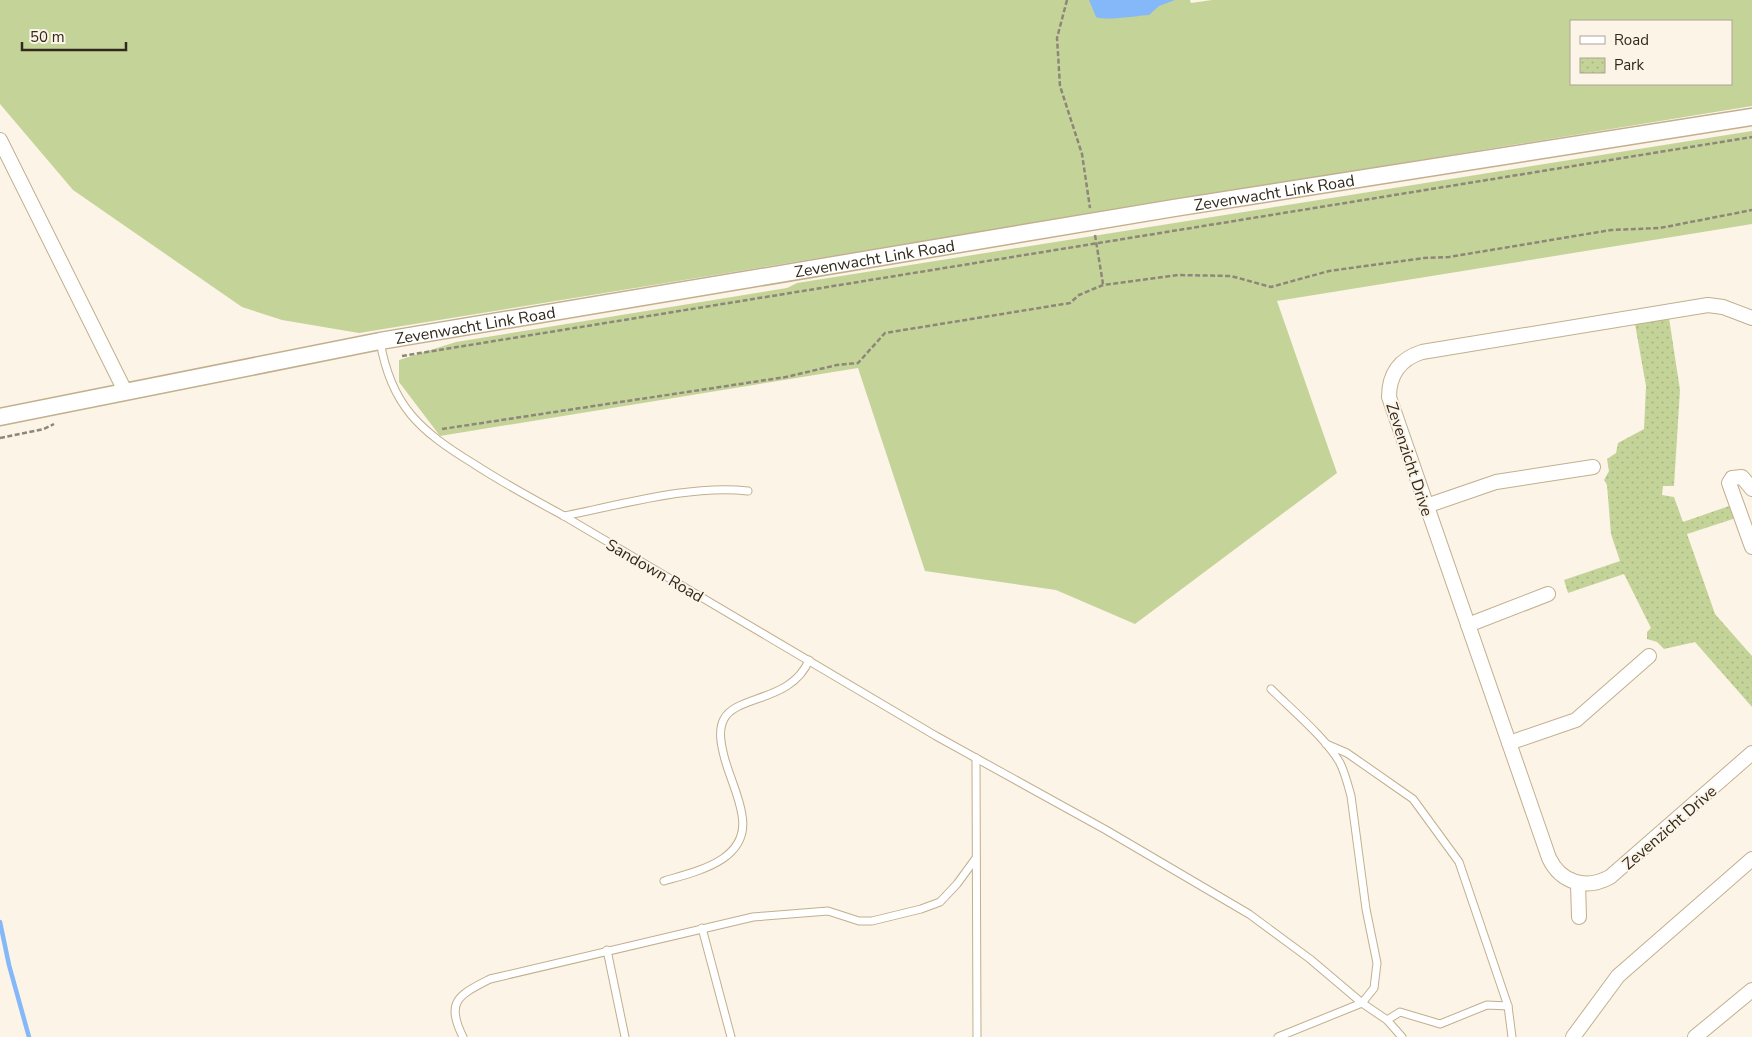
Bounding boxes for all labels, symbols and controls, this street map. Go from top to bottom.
scale bar [22,20,126,52]
legend [1570,20,1732,85]
text: 50 m [30,27,65,47]
text: Road [1614,30,1649,50]
text: Park [1614,55,1644,75]
street label: Zevenwacht Link Road [1193,170,1356,217]
street label: Zevenwacht Link Road [793,235,957,283]
street label: Zevenwacht Link Road [394,302,557,350]
street label: Zevenzicht Drive [1380,400,1438,519]
street label: Sandown Road [602,534,707,608]
street label: Zevenzicht Drive [1618,781,1722,875]

